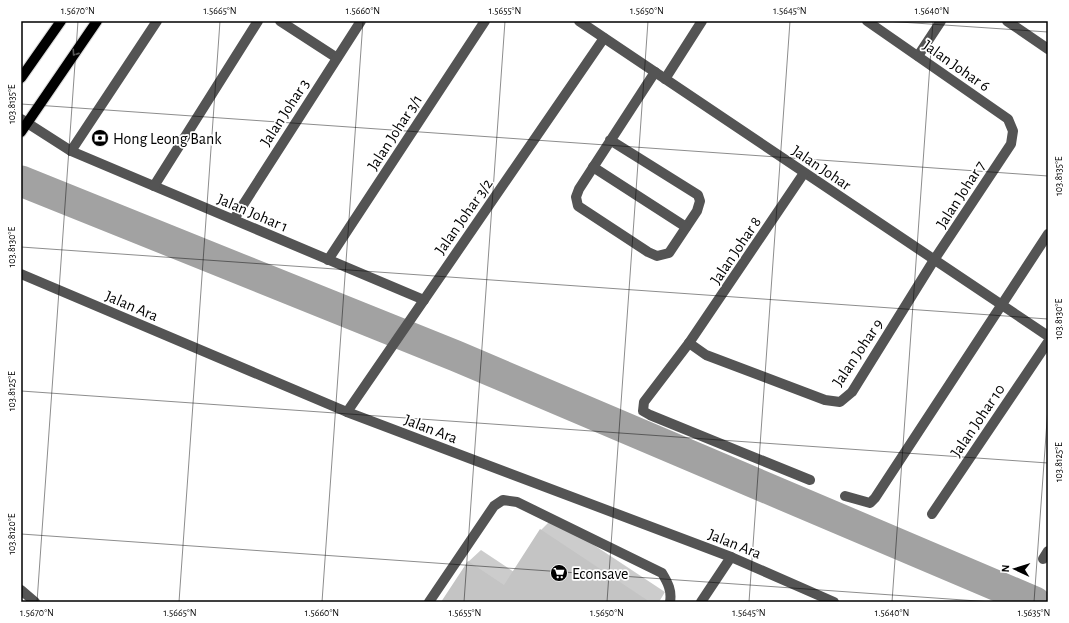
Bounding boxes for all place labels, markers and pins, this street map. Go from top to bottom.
bank icon: Hong Leong Bank [90,128,110,148]
place label: Hong Leong Bank [113,131,222,147]
supermarket icon: Econsave [549,563,569,583]
place label: Econsave [572,566,628,582]

